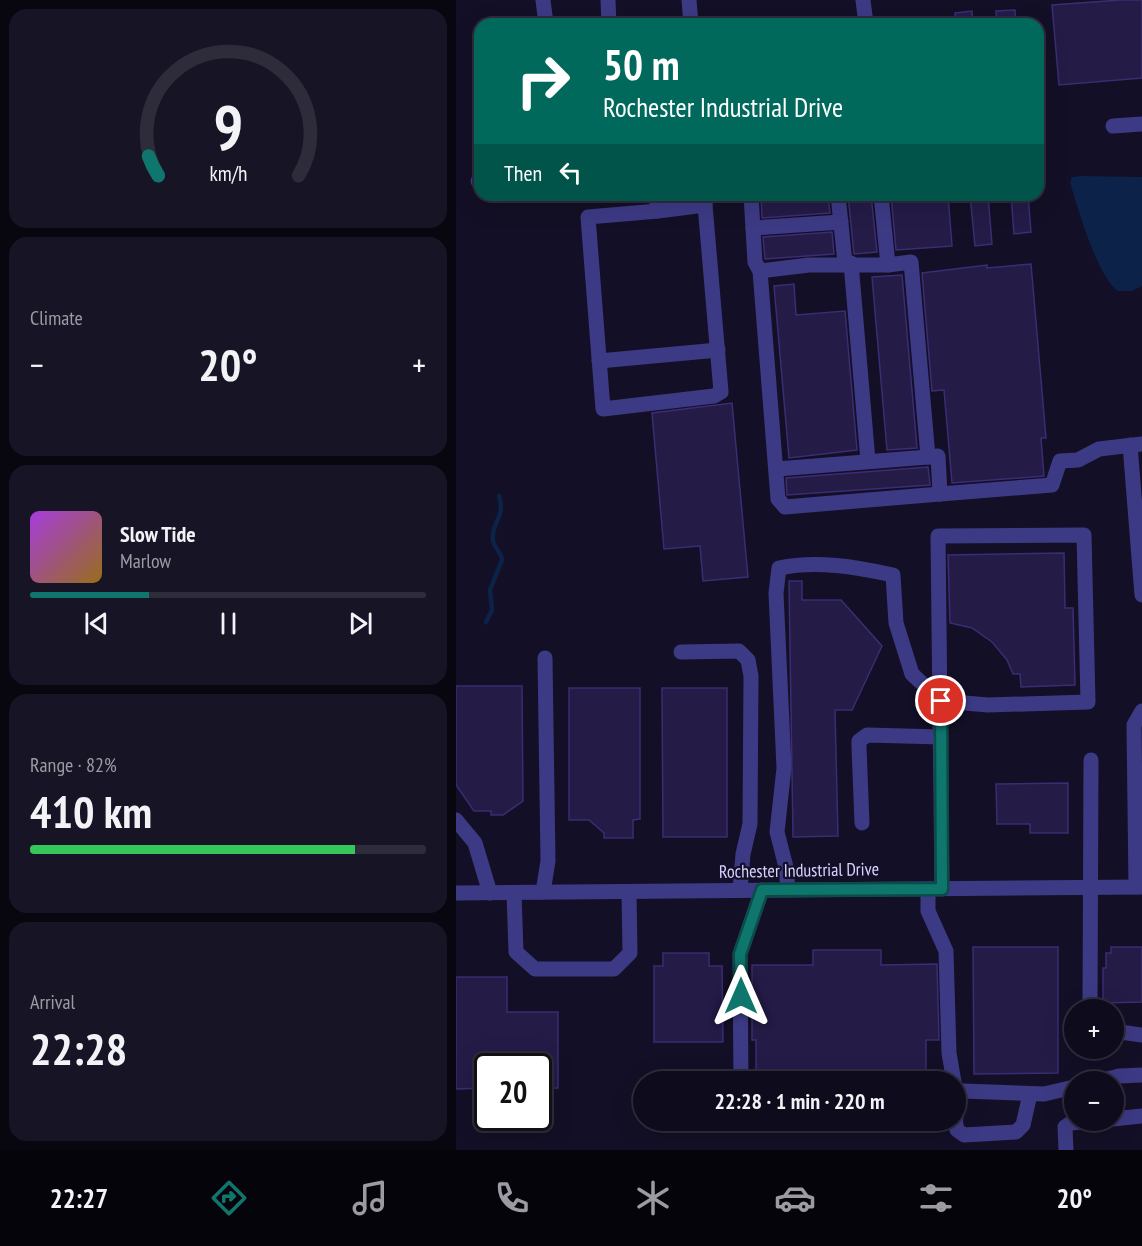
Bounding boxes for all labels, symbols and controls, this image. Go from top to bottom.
text: 50 m [603,37,680,92]
icon: right [504,42,582,120]
text: 9 [213,86,243,167]
text: Rochester Industrial Drive [603,90,843,124]
icon: left [554,156,587,189]
text: km/h [209,159,247,187]
text: Then [504,159,542,187]
text: Climate [30,305,83,331]
text: 20° [198,335,258,393]
text: − [30,343,44,386]
text: + [412,343,426,386]
text: Slow Tide [120,520,196,548]
text: Marlow [120,548,171,574]
icon: previous [80,607,113,640]
icon: pause [212,607,245,640]
icon: next [344,607,377,640]
pin [915,675,966,726]
icon: arrive [924,684,957,717]
text: Range · 82% [30,752,117,778]
text: 410 km [30,782,152,840]
street label: Rochester Industrial Drive [719,857,879,883]
position arrow [709,964,773,1028]
text: Arrival [30,989,75,1015]
map controls [1064,999,1124,1131]
button: + [1064,999,1124,1059]
text: 22:28 [30,1019,127,1077]
speed limit sign: 20 [474,1053,552,1131]
button: − [1064,1071,1124,1131]
text: 22:28 · 1 min · 220 m [714,1087,885,1115]
icon: directions [208,1177,250,1219]
icon: music [349,1177,391,1219]
icon: phone [491,1177,533,1219]
icon: climate [632,1177,674,1219]
icon: car [774,1177,816,1219]
icon: filters [915,1177,957,1219]
text: 22:27 [50,1181,108,1215]
text: 20° [1057,1181,1092,1215]

